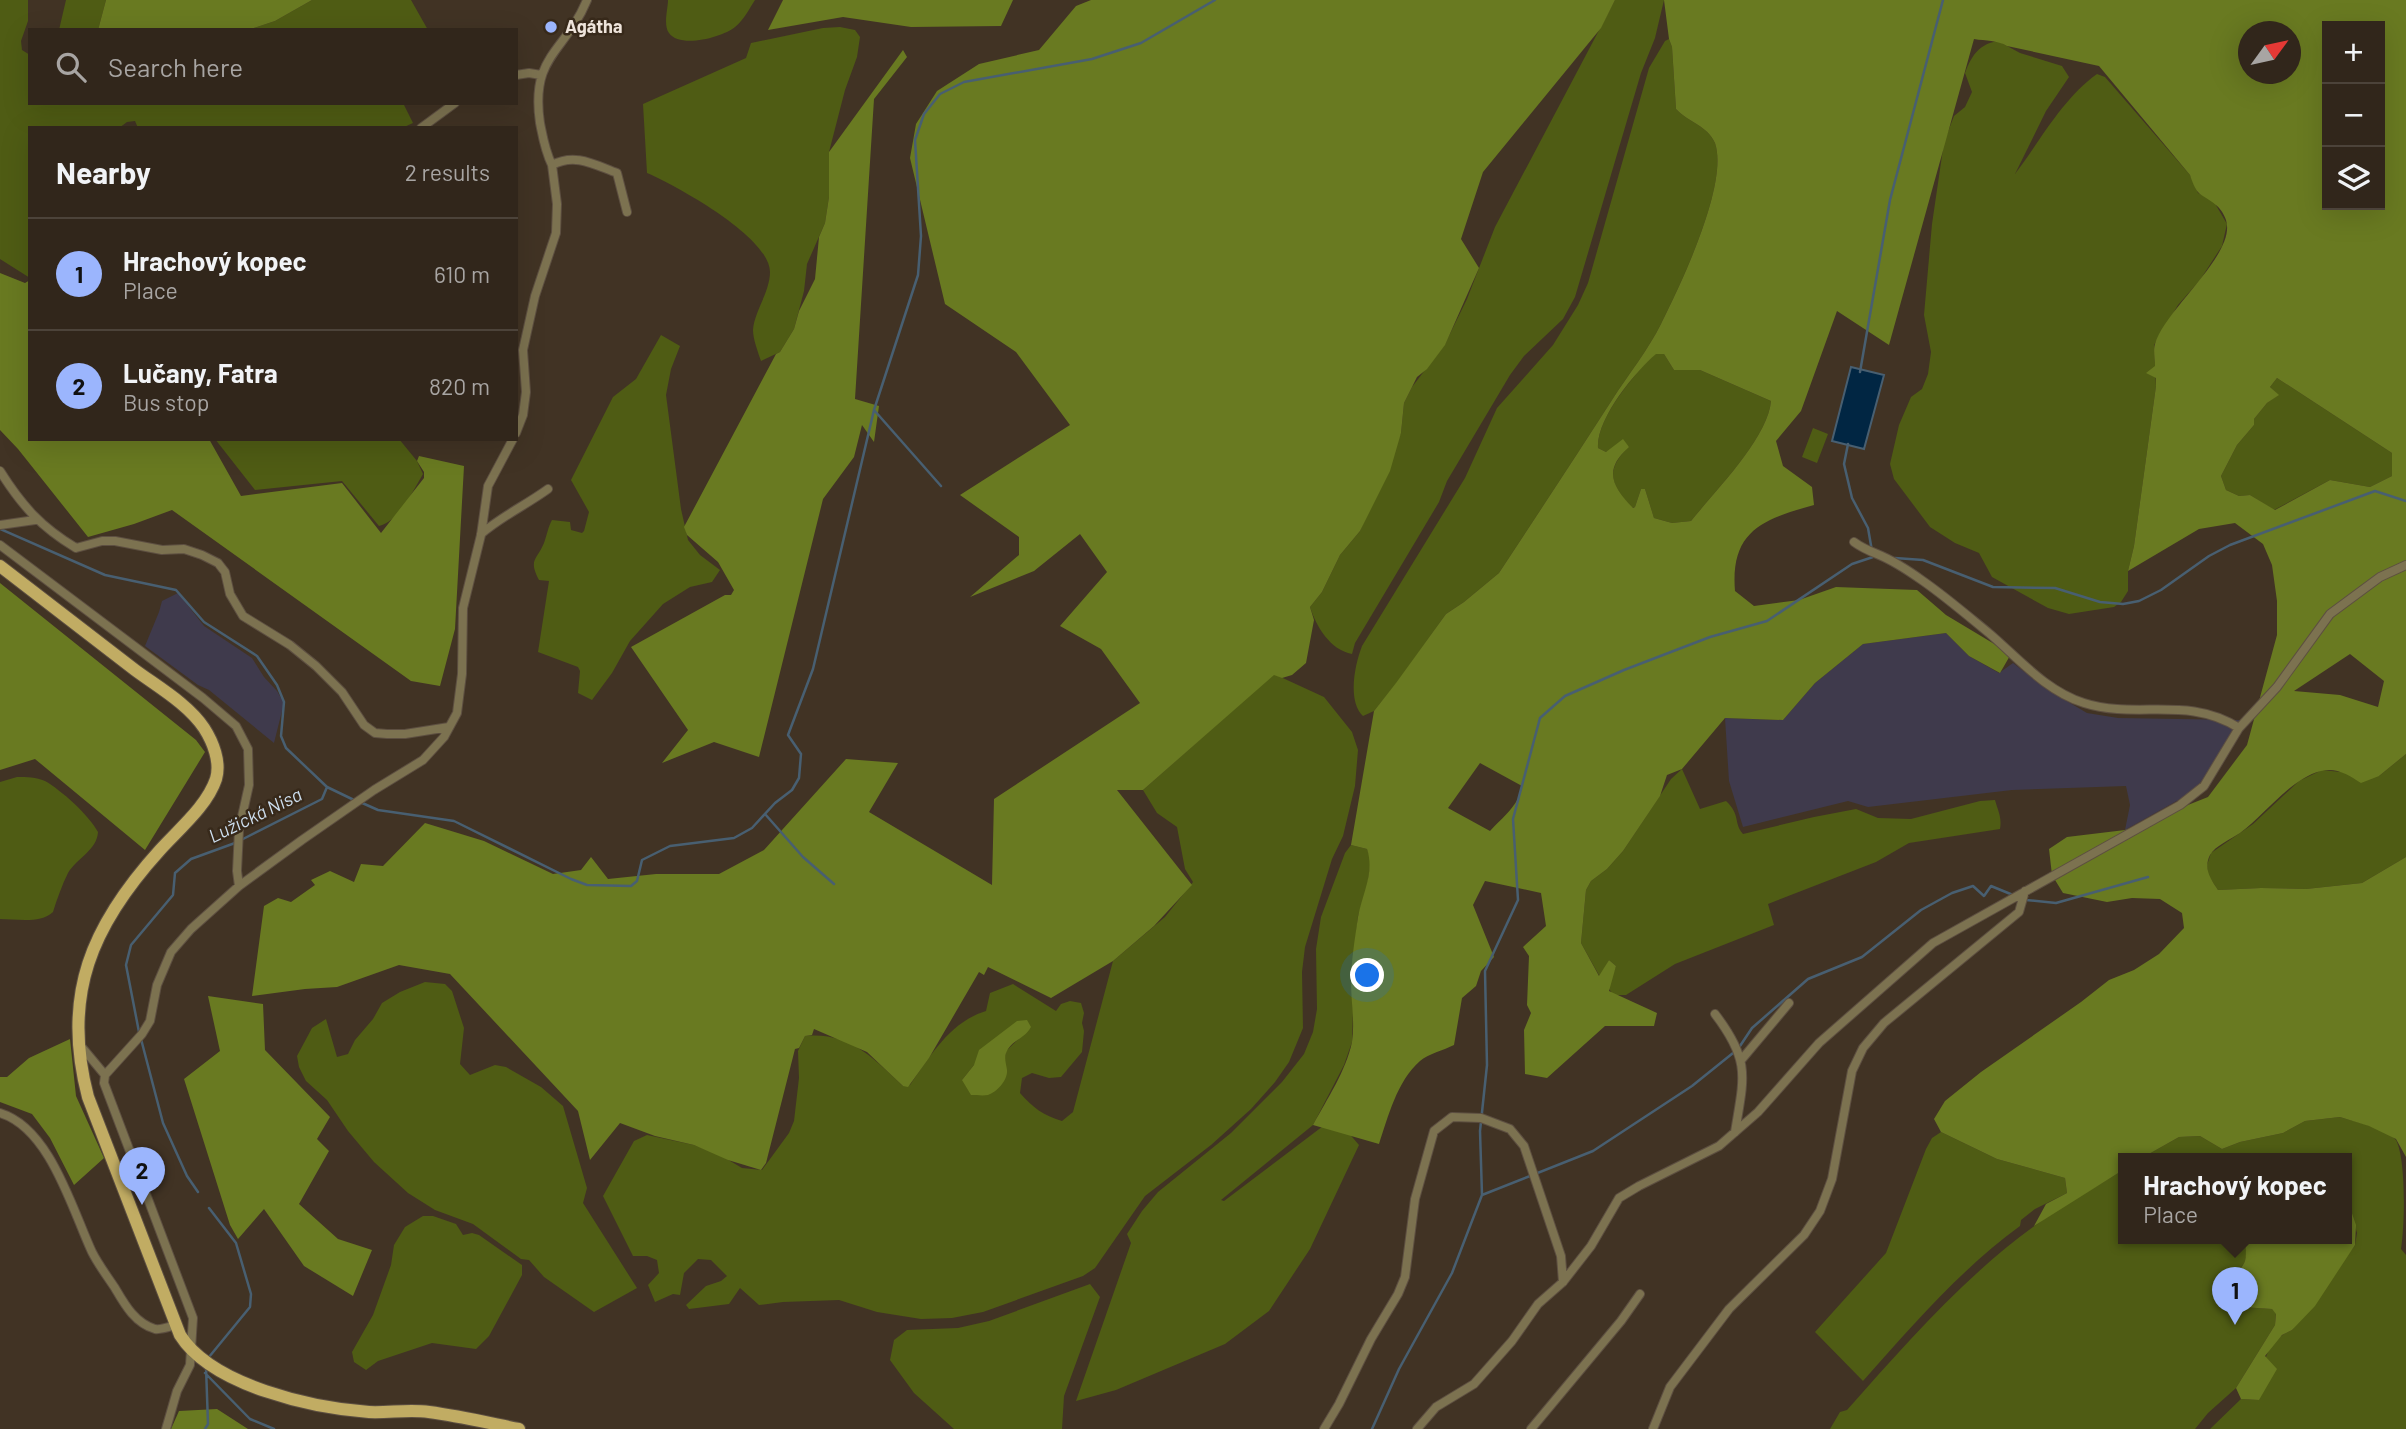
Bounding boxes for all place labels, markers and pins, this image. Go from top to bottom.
place label: Agátha [565,15,622,37]
marker: Agátha [543,19,559,35]
pin: 2 [119,1147,165,1205]
pin: 1 [2212,1267,2258,1325]

